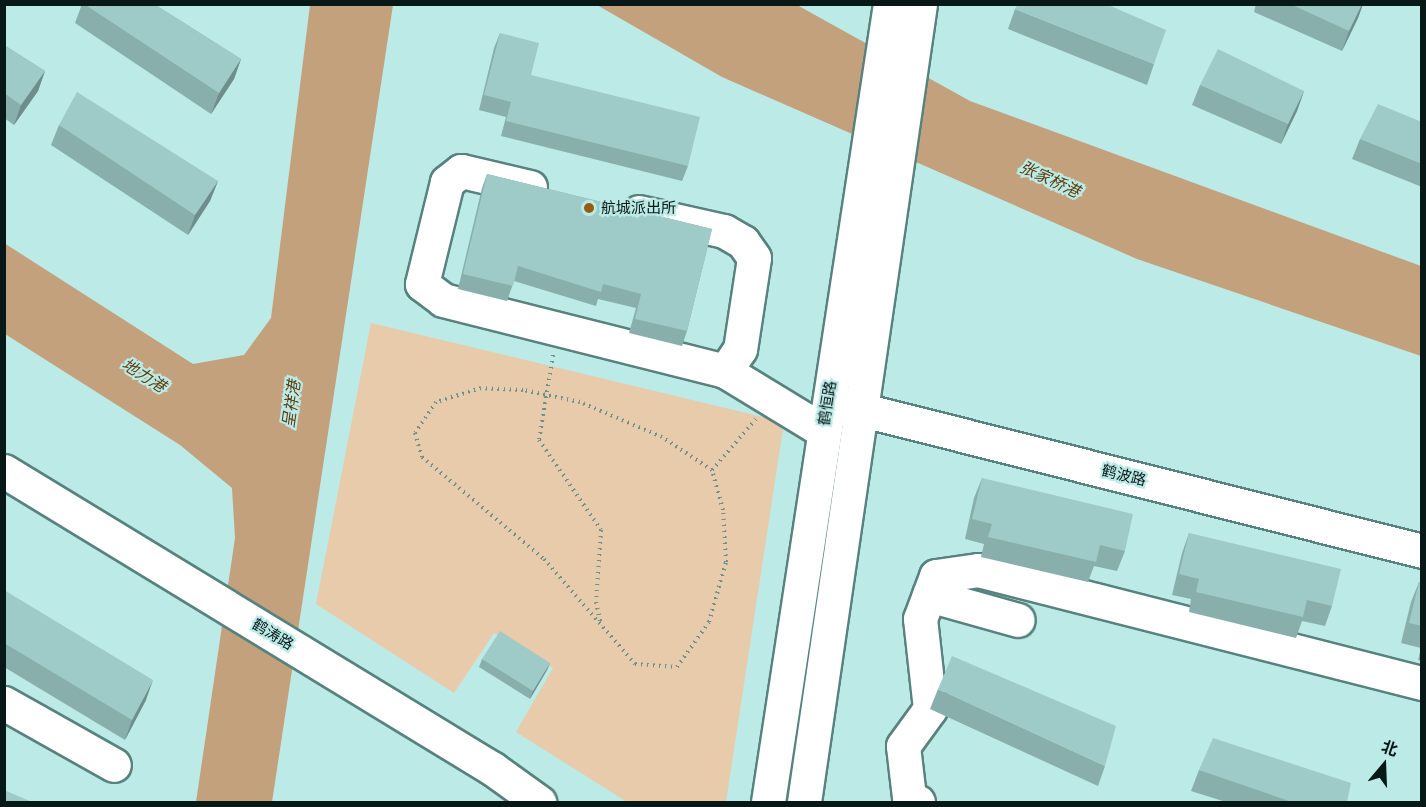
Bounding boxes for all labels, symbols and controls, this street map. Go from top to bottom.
water label: 张家桥港 [1017,157,1083,201]
place label: 航城派出所 [601,199,676,217]
marker: 航城派出所 [582,201,596,215]
water label: 地力港 [119,354,169,396]
water label: 呈祥港 [278,379,304,429]
street label: 鹤恒路 [815,379,839,427]
street label: 鹤波路 [1100,461,1148,489]
street label: 鹤涛路 [249,615,297,653]
north arrow [1354,735,1414,795]
text: 北 [1379,736,1401,760]

